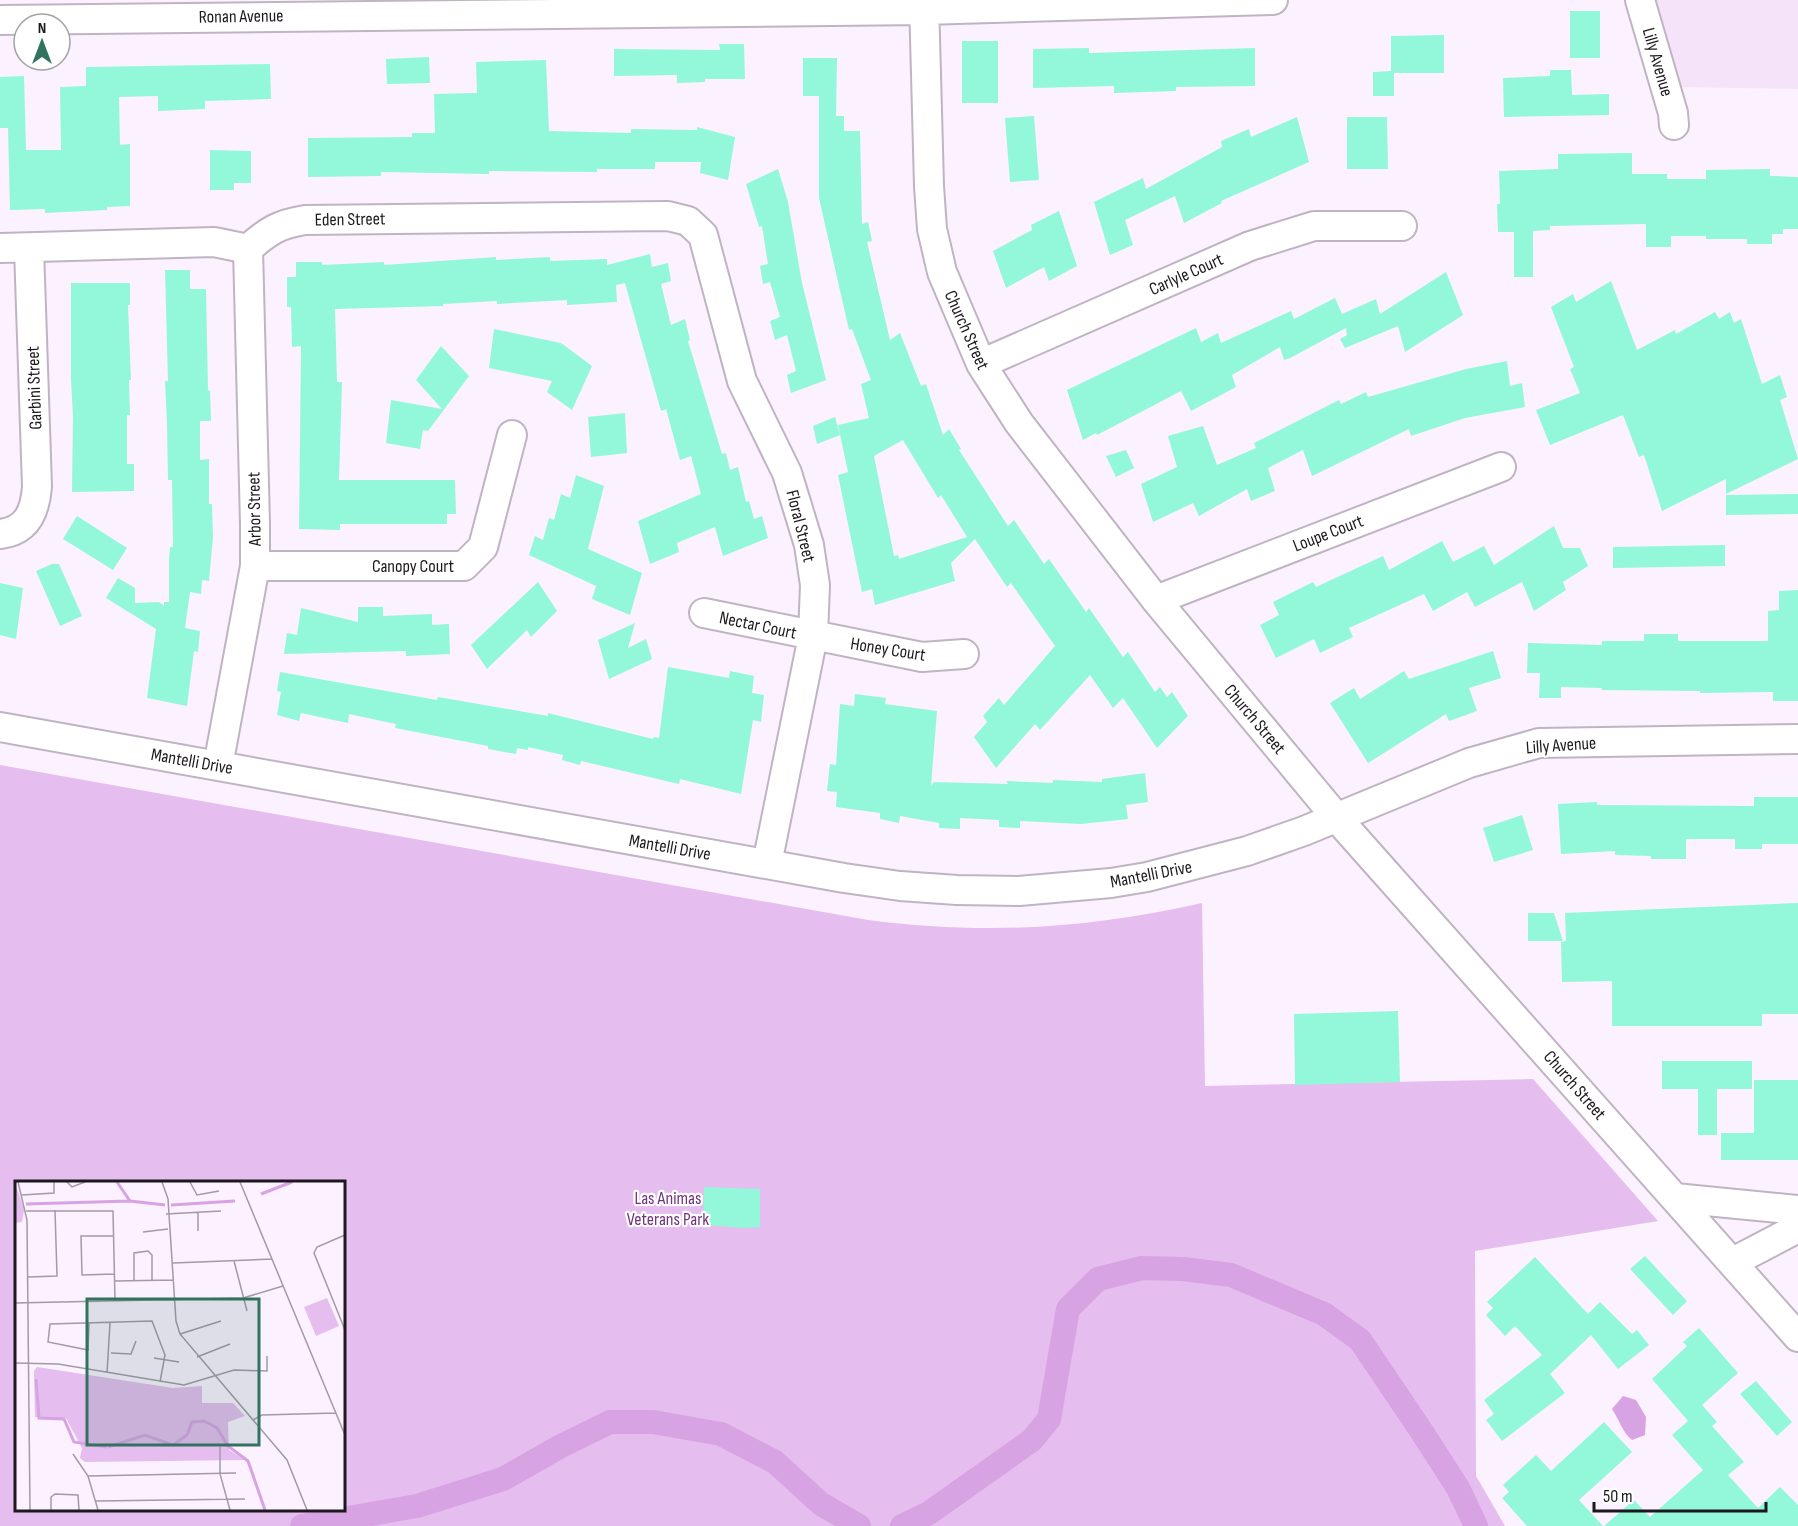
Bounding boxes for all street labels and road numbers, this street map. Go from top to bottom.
street label: Ronan Avenue [198,5,284,28]
street label: Lilly Avenue [1638,25,1677,99]
street label: Eden Street [315,208,386,231]
street label: Carlyle Court [1146,249,1227,300]
street label: Church Street [940,287,994,374]
street label: Garbini Street [23,345,46,430]
street label: Arbor Street [243,471,266,547]
street label: Floral Street [781,488,820,565]
street label: Loupe Court [1290,510,1367,556]
street label: Canopy Court [372,556,455,577]
street label: Nectar Court [717,607,799,644]
street label: Honey Court [849,633,927,666]
street label: Church Street [1219,680,1290,759]
street label: Lilly Avenue [1525,733,1597,758]
street label: Mantelli Drive [149,744,234,779]
street label: Mantelli Drive [627,830,712,865]
street label: Mantelli Drive [1108,856,1194,893]
street label: Church Street [1539,1047,1611,1125]

